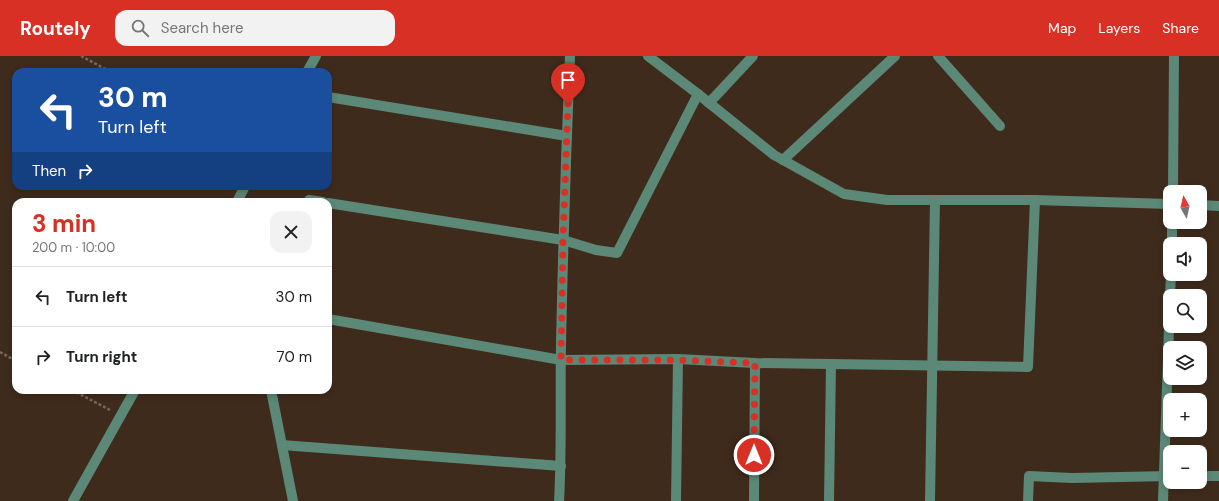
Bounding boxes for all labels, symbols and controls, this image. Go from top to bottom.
search box [115,10,395,46]
text: Routely [20,16,91,41]
icon: search [129,17,151,39]
text: Search here [161,18,243,38]
text: Map [1048,19,1076,37]
text: Layers [1098,19,1140,37]
text: Share [1162,19,1199,37]
pin [551,63,585,104]
icon: arrive [557,69,579,91]
text: 30 m [98,79,168,116]
icon: left [32,84,84,136]
text: Turn left [98,115,167,139]
icon: right [74,160,96,182]
text: Then [32,161,66,181]
north arrow [1163,185,1207,229]
map controls [1163,185,1207,489]
text: 3 min [32,208,96,239]
button: close [270,211,312,253]
button: sound [1163,237,1207,281]
text: 200 m · 10:00 [32,239,115,256]
icon: left [32,286,54,308]
text: Turn left [66,287,127,307]
text: 30 m [276,287,312,307]
button: search [1163,289,1207,333]
button: layers [1163,341,1207,385]
icon: right [32,346,54,368]
text: Turn right [66,347,137,367]
text: 70 m [277,347,312,367]
button: + [1163,393,1207,437]
position arrow [733,434,775,476]
button: − [1163,445,1207,489]

